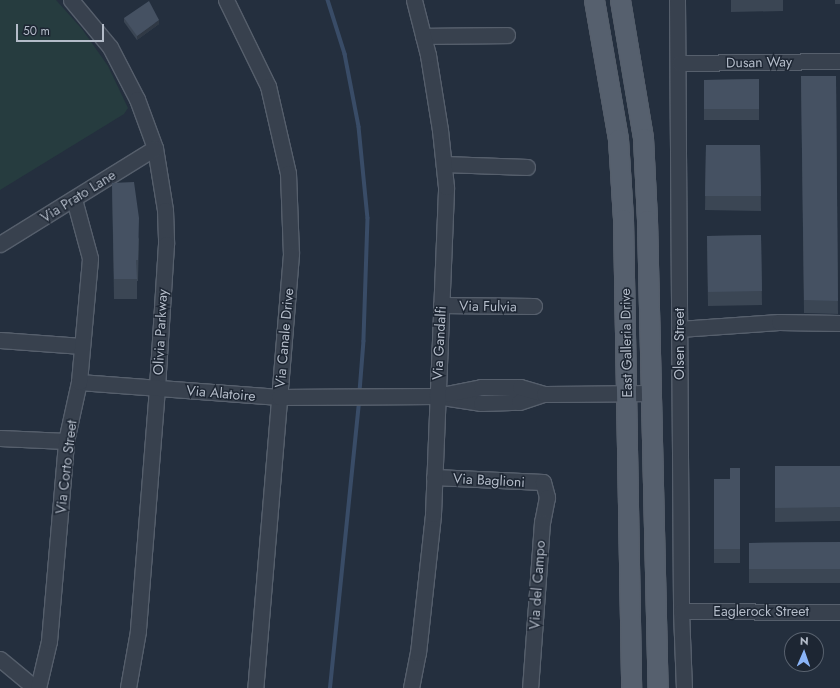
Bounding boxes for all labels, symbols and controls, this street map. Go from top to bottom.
scale bar [18,16,106,42]
text: 50 m [23,22,50,40]
street label: Dusan Way [726,53,792,71]
street label: Via Prato Lane [37,166,119,226]
street label: Via Canale Drive [271,287,297,389]
street label: East Galleria Drive [617,288,635,398]
street label: Olivia Parkway [149,289,171,375]
street label: Via Fulvia [459,297,517,315]
street label: Via Gandalfi [429,305,449,381]
street label: Olsen Street [671,308,687,380]
street label: Via Alatoire [186,382,256,404]
street label: Via Corto Street [52,419,80,515]
street label: Via Baglioni [453,470,525,490]
street label: Via del Campo [526,540,548,630]
street label: Eaglerock Street [713,603,809,619]
north arrow [784,632,824,672]
text: N [800,633,809,649]

